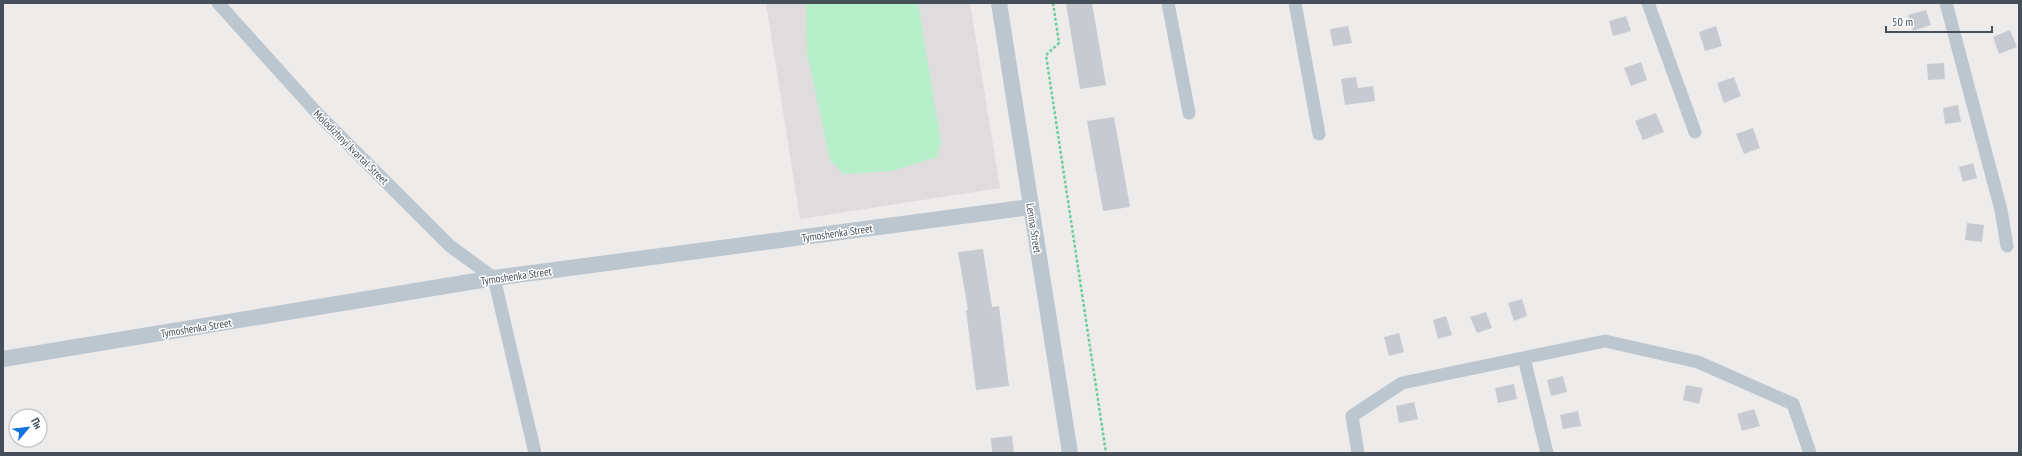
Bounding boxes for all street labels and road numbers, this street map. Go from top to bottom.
street label: Molodizhnyi kvartal Street [311,107,391,187]
street label: Lenina Street [1023,202,1045,254]
street label: Tymoshenka Street [801,221,873,245]
street label: Tymoshenka Street [480,264,552,288]
street label: Tymoshenka Street [160,315,232,341]

